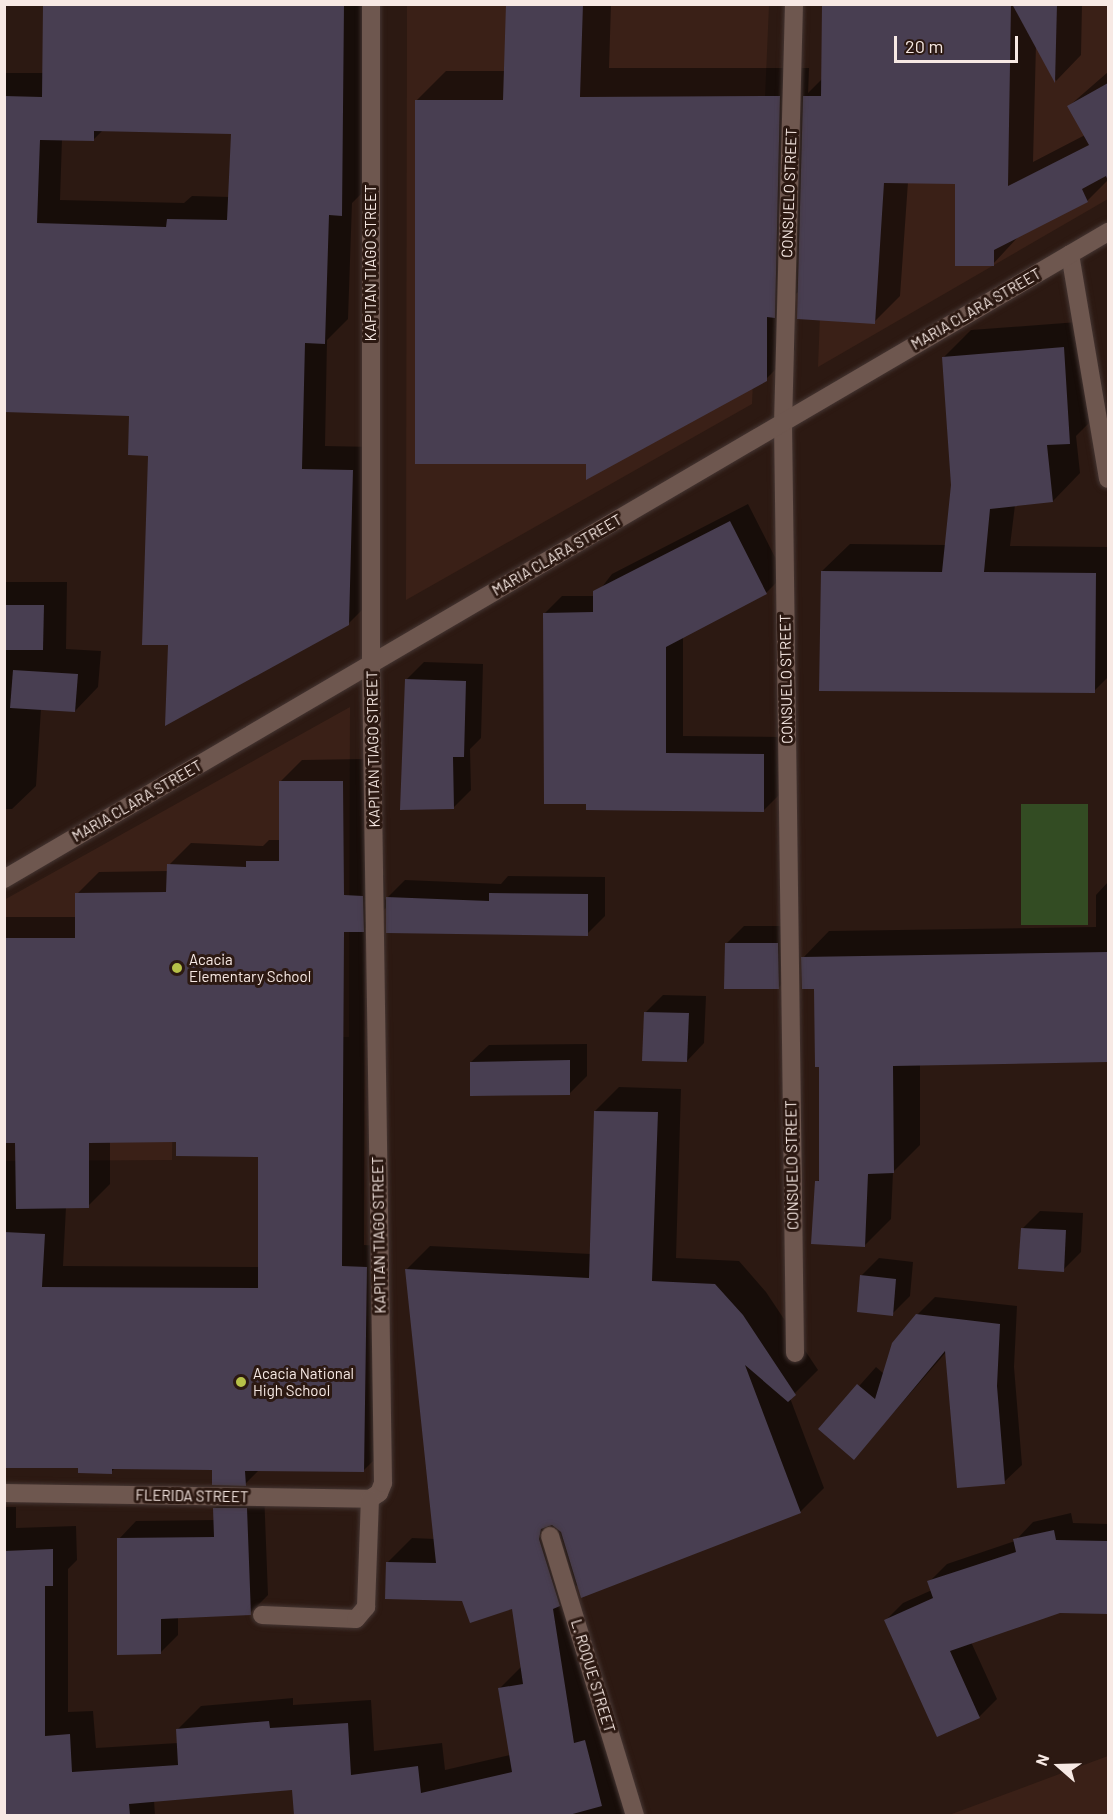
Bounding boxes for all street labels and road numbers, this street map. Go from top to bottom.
street label: CONSUELO STREET [778,128,800,258]
street label: KAPITAN TIAGO STREET [362,184,380,342]
street label: MARIA CLARA STREET [908,264,1044,354]
street label: MARIA CLARA STREET [489,510,625,600]
street label: CONSUELO STREET [776,614,796,744]
street label: KAPITAN TIAGO STREET [363,670,383,828]
street label: MARIA CLARA STREET [69,756,205,846]
street label: CONSUELO STREET [782,1100,802,1230]
street label: KAPITAN TIAGO STREET [369,1156,389,1314]
street label: FLERIDA STREET [135,1486,249,1506]
street label: L. ROQUE STREET [567,1617,619,1735]

